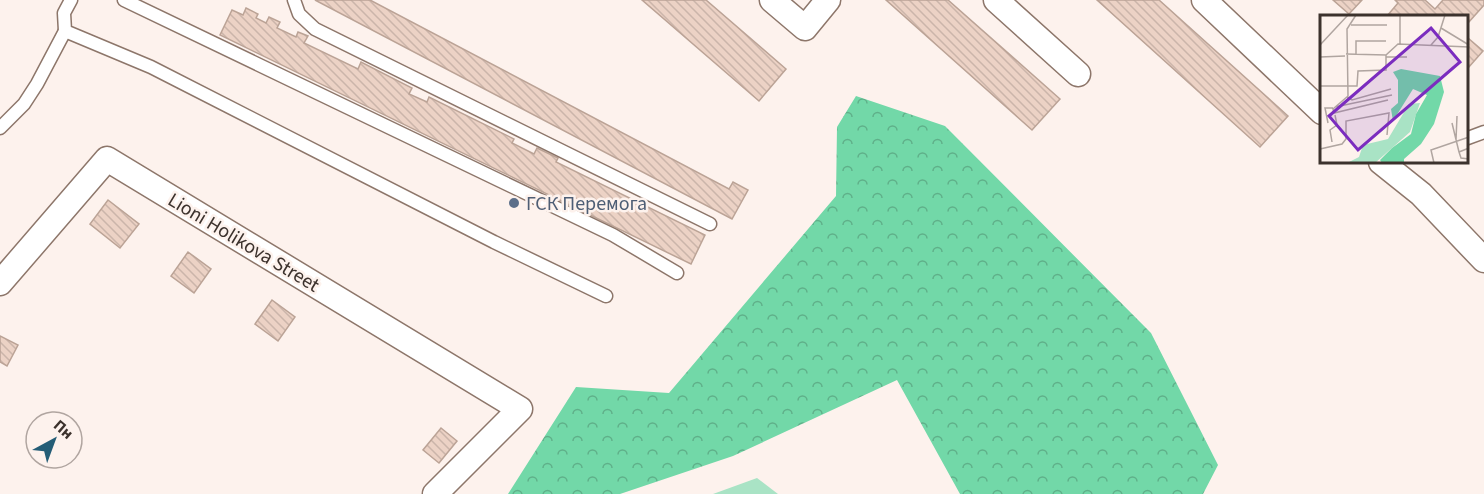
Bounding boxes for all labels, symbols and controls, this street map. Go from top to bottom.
inset map [1320,15,1469,164]
street label: Lioni Holikova Street [162,186,325,299]
place label: ГСК Перемога [526,190,647,218]
marker: ГСК Перемога [507,196,521,210]
north arrow [24,410,84,470]
text: Пн [48,415,78,444]

